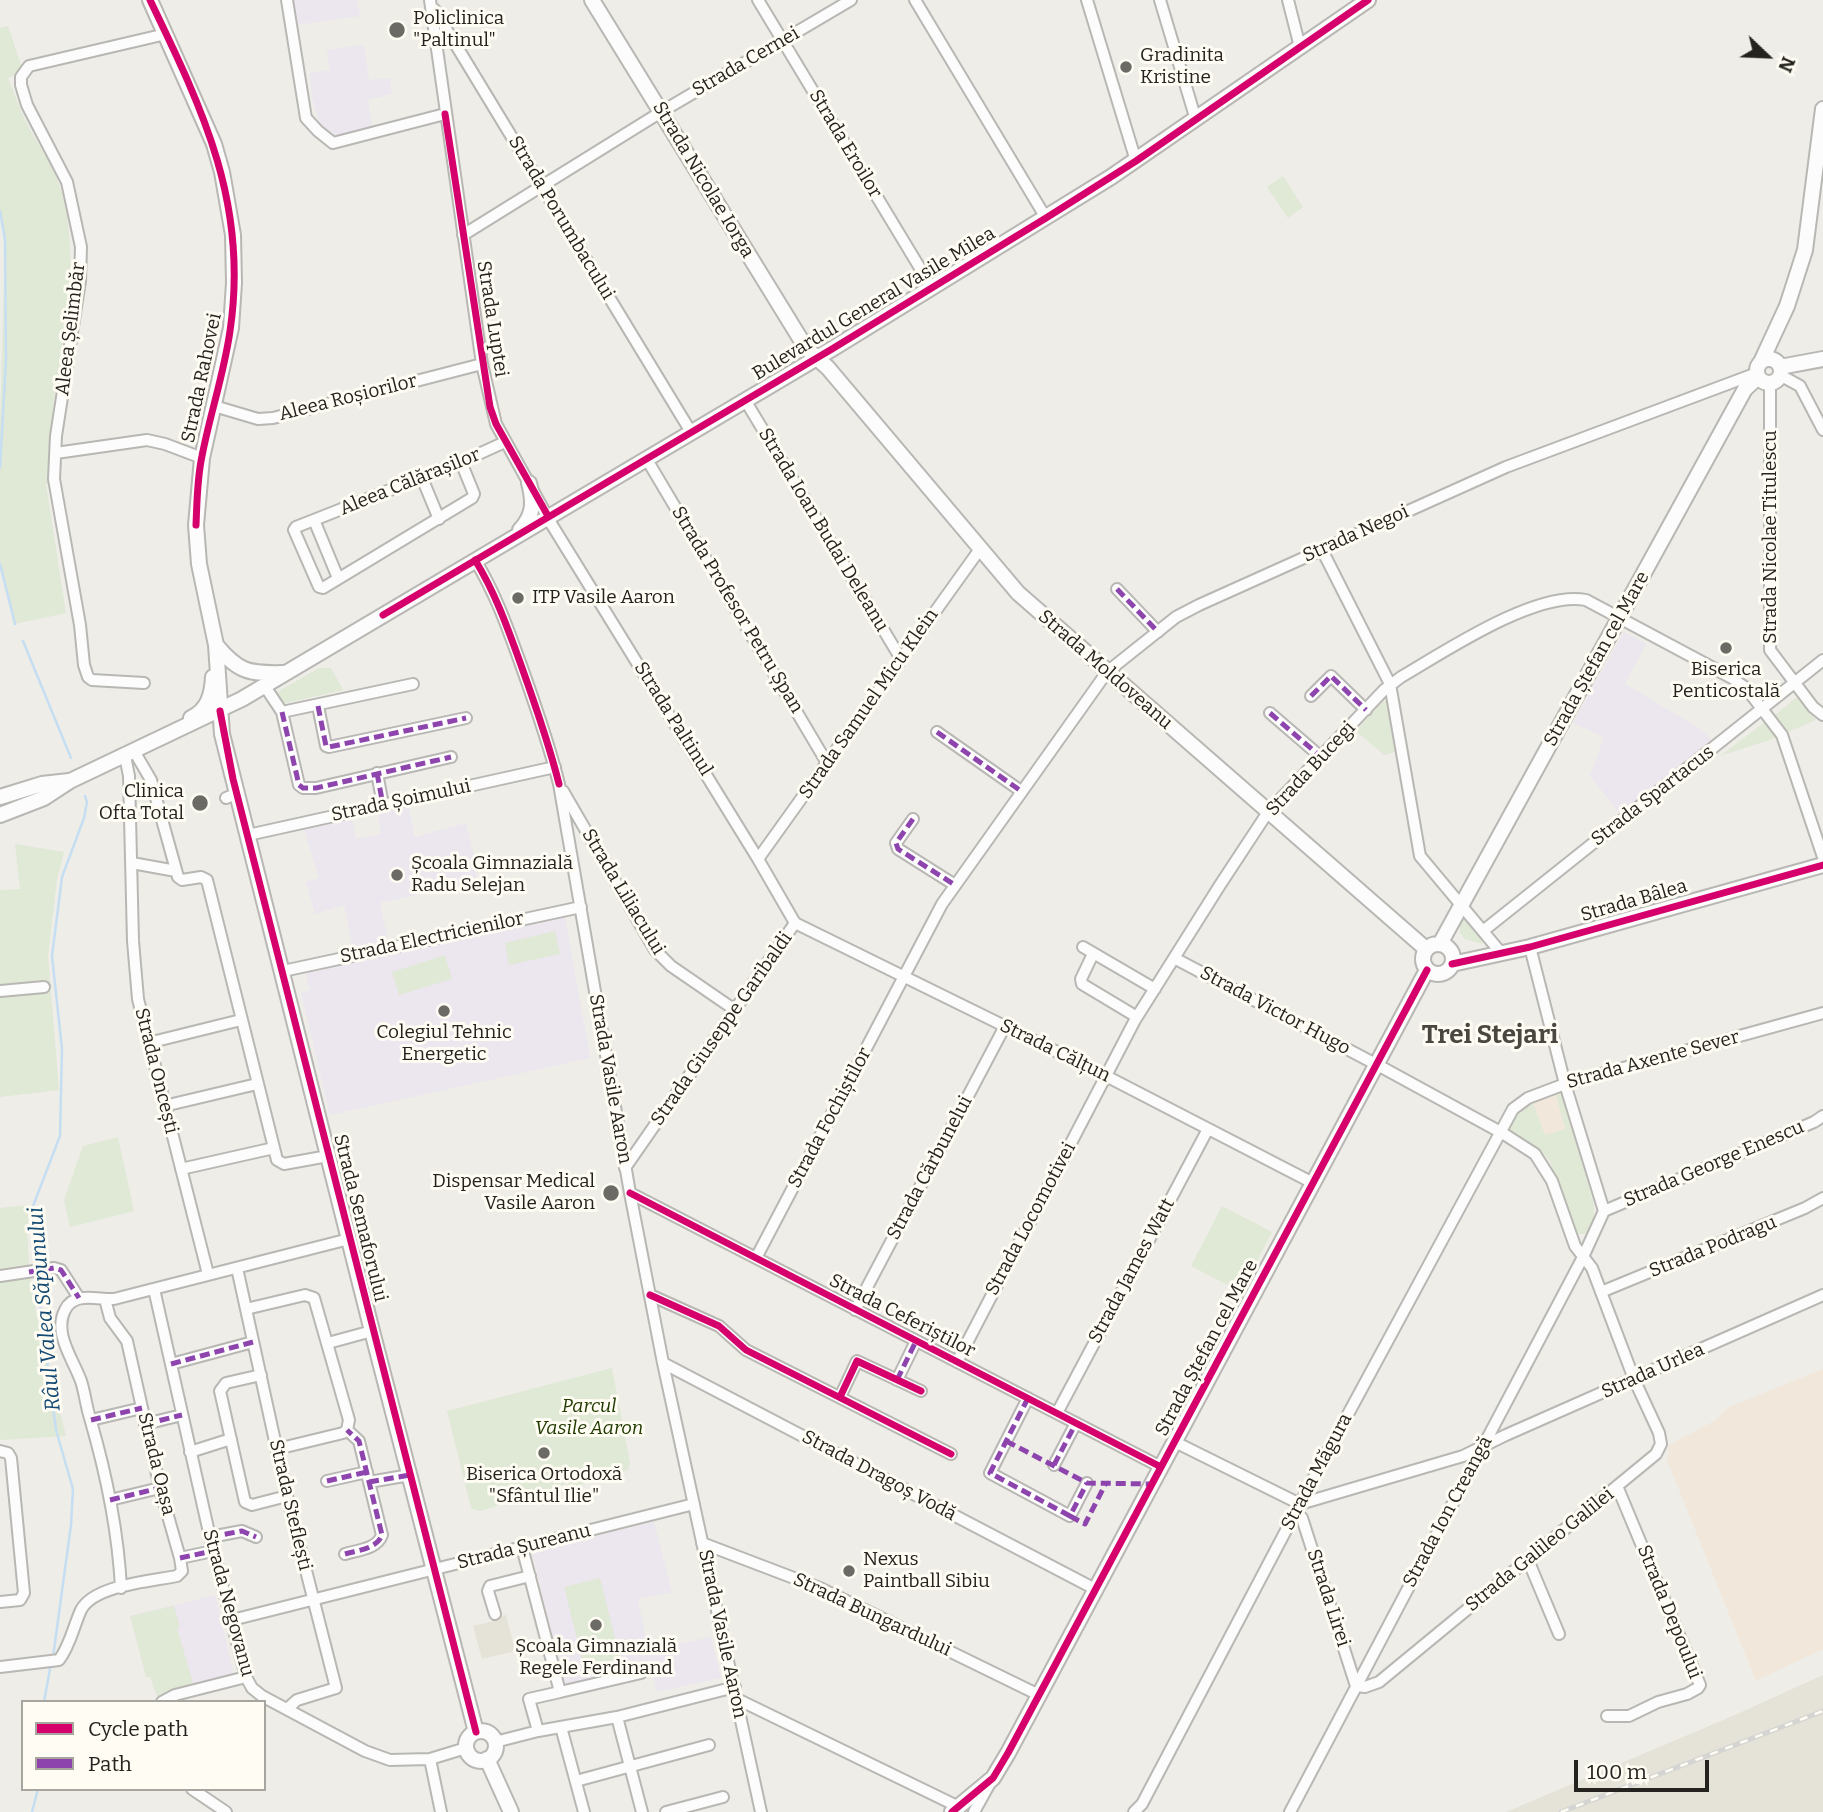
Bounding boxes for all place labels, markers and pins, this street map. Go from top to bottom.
place label: Policlinica "Paltinul" [413,8,504,52]
marker: Policlinica "Paltinul" [387,20,407,40]
place label: Gradinita Kristine [1140,45,1224,89]
marker: Gradinita Kristine [1118,59,1134,75]
place label: ITP Vasile Aaron [532,587,675,609]
marker: ITP Vasile Aaron [510,590,526,606]
marker: Biserica Penticostală [1718,640,1734,656]
place label: Biserica Penticostală [1672,659,1780,703]
place label: Clinica Ofta Total [99,781,184,825]
marker: Clinica Ofta Total [190,793,210,813]
place label: Școala Gimnazială Radu Selejan [411,853,573,897]
marker: Școala Gimnazială Radu Selejan [389,867,405,883]
marker: Colegiul Tehnic Energetic [436,1003,452,1019]
place label: Colegiul Tehnic Energetic [376,1022,512,1066]
place label: Dispensar Medical Vasile Aaron [432,1171,595,1215]
marker: Dispensar Medical Vasile Aaron [601,1183,621,1203]
marker: Biserica Ortodoxă "Sfântul Ilie" [536,1445,552,1461]
place label: Biserica Ortodoxă "Sfântul Ilie" [466,1464,622,1508]
place label: Nexus Paintball Sibiu [863,1549,990,1593]
marker: Nexus Paintball Sibiu [841,1563,857,1579]
marker: Școala Gimnazială Regele Ferdinand [588,1617,604,1633]
place label: Școala Gimnazială Regele Ferdinand [515,1636,677,1680]

